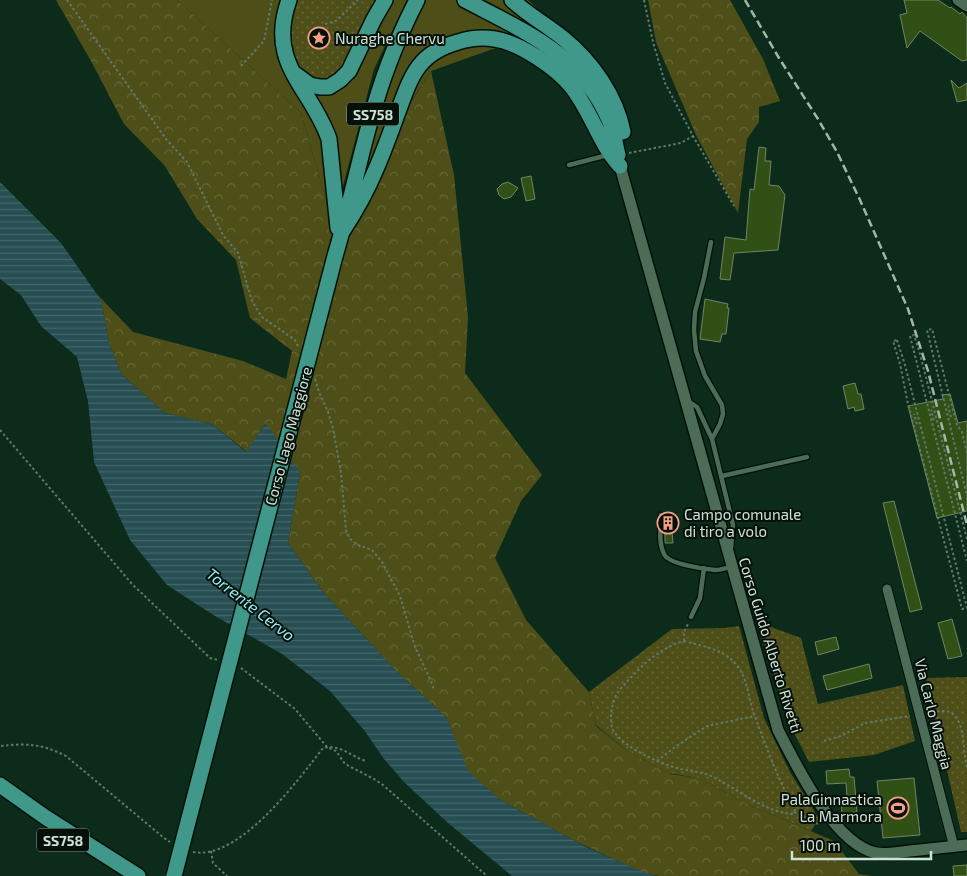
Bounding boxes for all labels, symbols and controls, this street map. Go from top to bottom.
place icon: Nuraghe Chervu [307,26,331,50]
place label: Nuraghe Chervu [335,29,445,47]
road number: SS758 [347,102,399,126]
street label: Corso Lago Maggiore [261,365,315,507]
place label: Campo comunale di tiro a volo [684,505,801,540]
building icon: Campo comunale di tiro a volo [656,511,680,535]
street label: Corso Guido Alberto Rivetti [736,555,806,735]
water label: Torrente Cervo [203,564,299,644]
street label: Via Carlo Maggia [912,657,956,771]
place label: PalaGinnastica La Marmora [781,790,882,825]
sports icon: PalaGinnastica La Marmora [886,796,910,820]
road number: SS758 [37,828,89,852]
scale bar [792,828,931,860]
text: 100 m [800,836,841,854]

